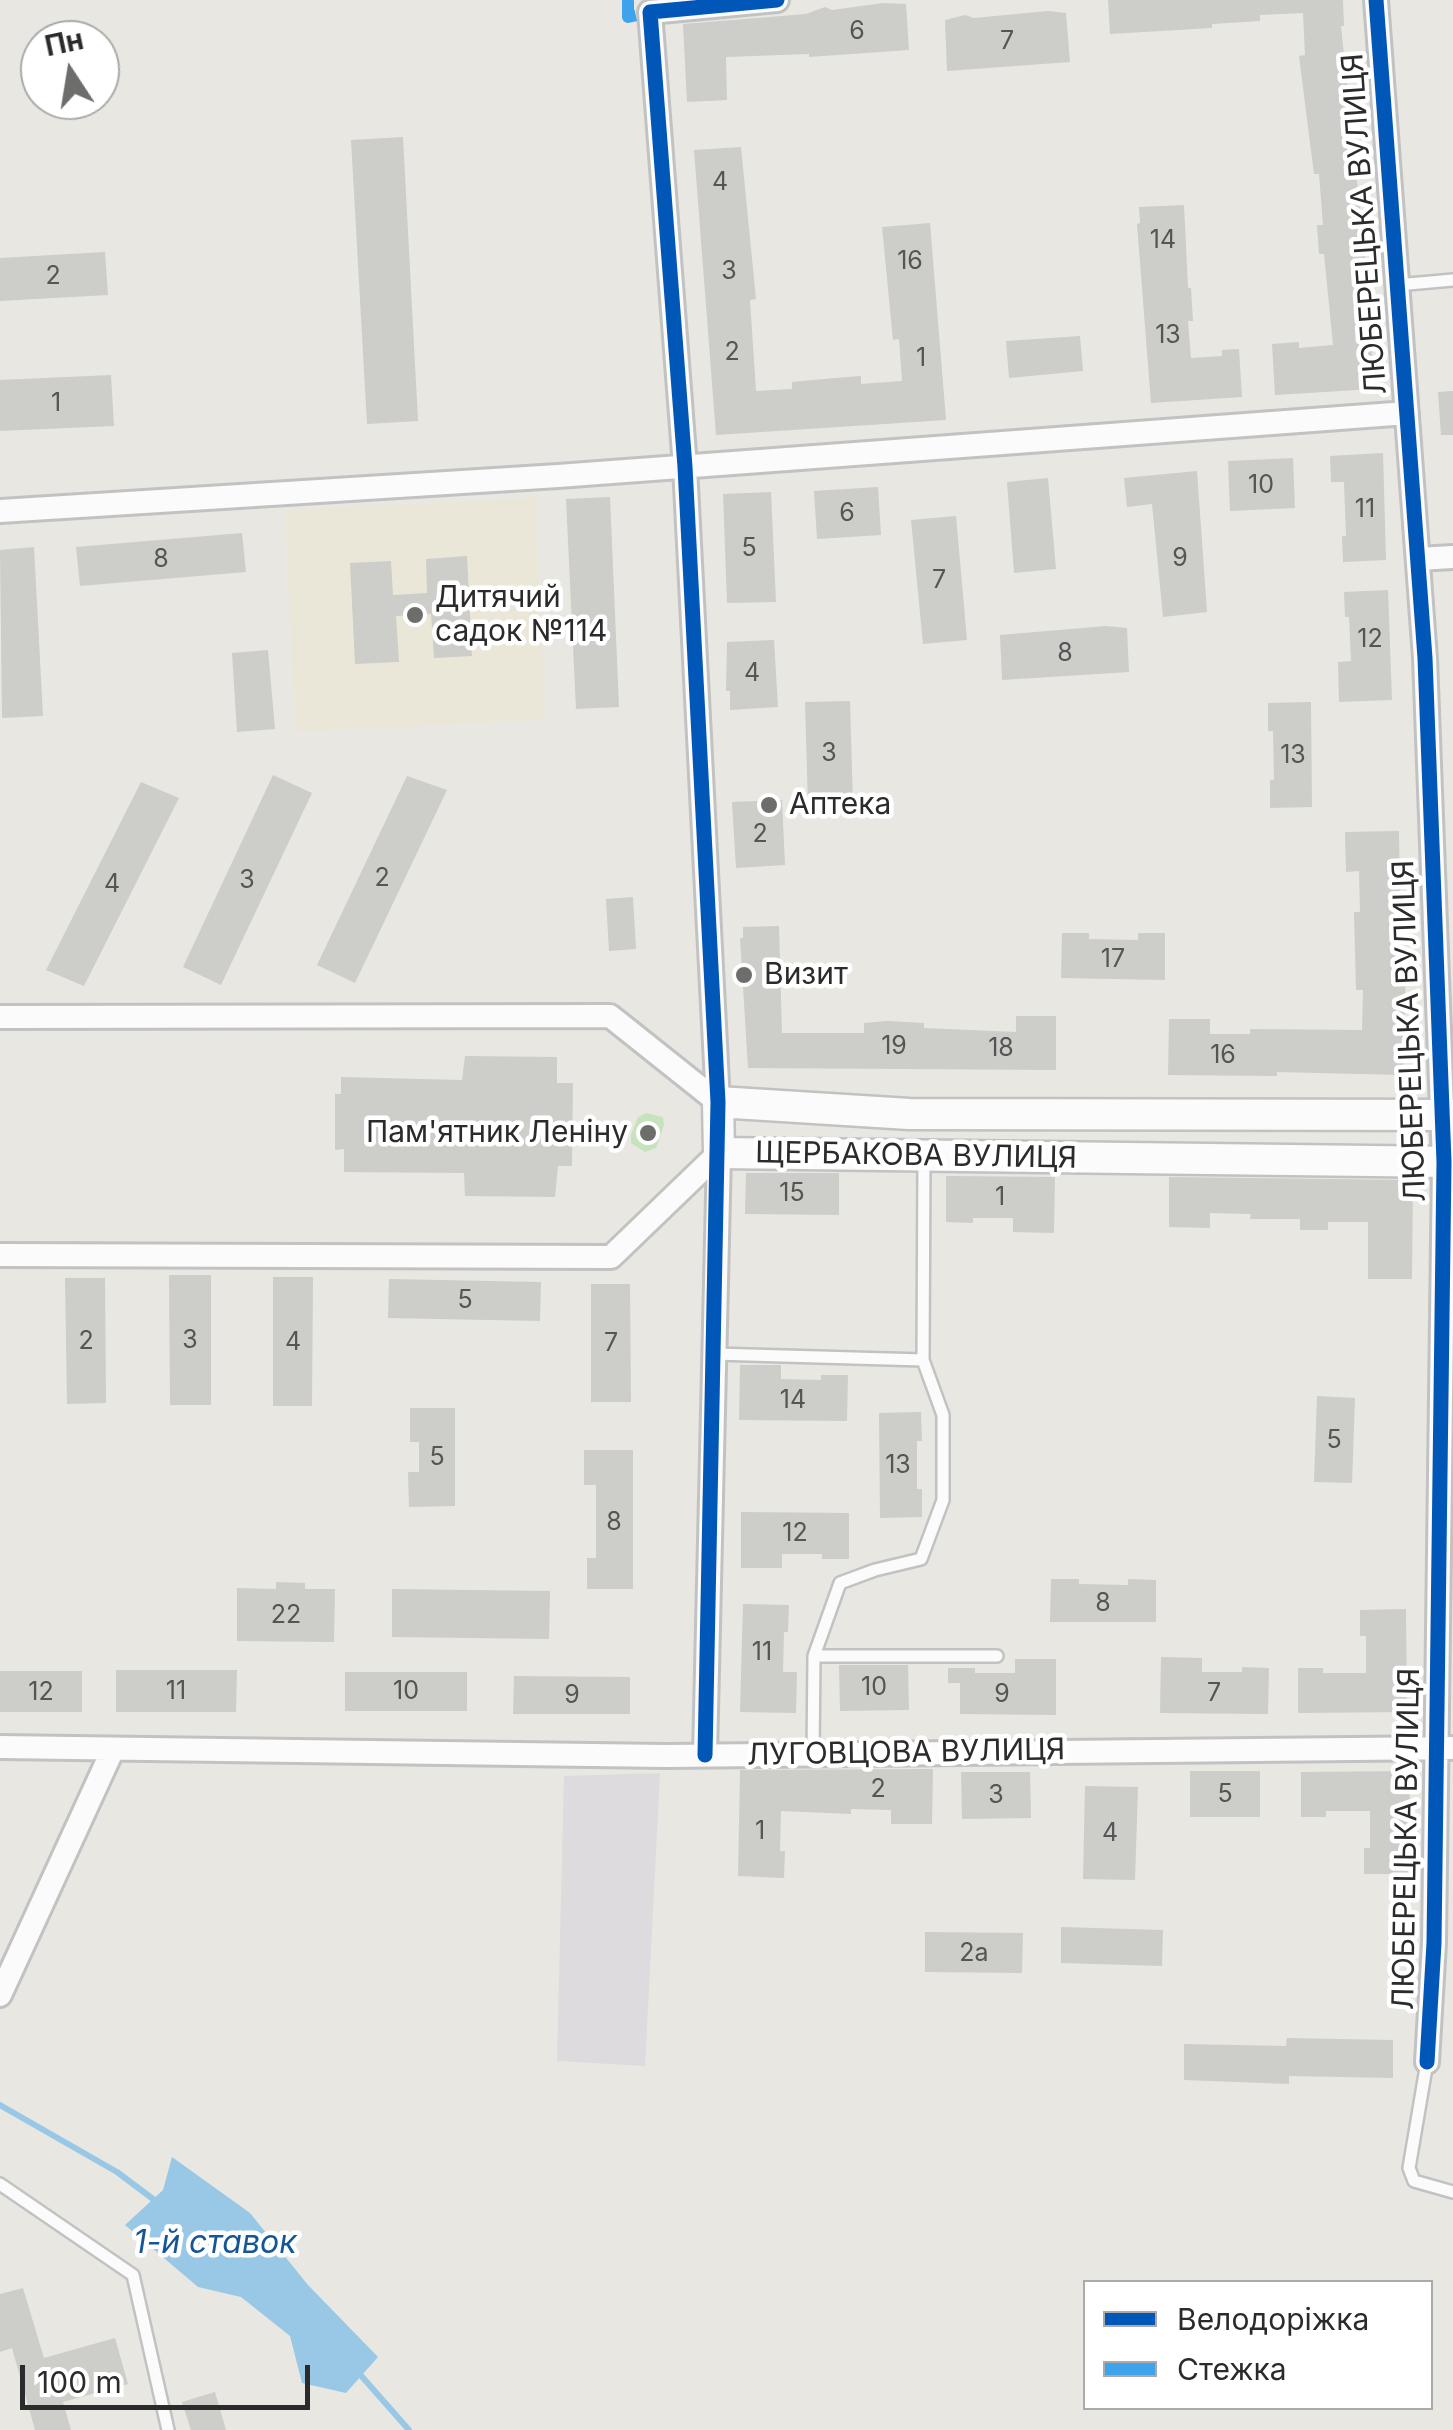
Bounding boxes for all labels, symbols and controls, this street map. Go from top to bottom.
house number: 6 [849,16,865,46]
north arrow [20,20,120,120]
text: Пн [42,22,86,63]
house number: 7 [1000,26,1014,56]
street label: ЛЮБЕРЕЦЬКА ВУЛИЦЯ [1335,52,1395,396]
house number: 4 [712,167,728,197]
house number: 14 [1150,225,1176,255]
house number: 16 [897,246,923,276]
house number: 3 [721,256,737,286]
house number: 2 [45,261,61,291]
house number: 13 [1155,320,1181,350]
house number: 2 [724,337,740,367]
house number: 1 [916,343,926,373]
house number: 1 [51,388,61,418]
house number: 10 [1248,470,1274,500]
house number: 11 [1355,494,1375,524]
house number: 6 [839,498,855,528]
house number: 5 [741,533,757,563]
house number: 9 [1172,543,1188,573]
house number: 8 [153,544,169,574]
house number: 7 [932,565,946,595]
place label: Дитячий садок №114 [435,580,607,650]
marker: Дитячий садок №114 [404,604,426,626]
house number: 12 [1357,624,1383,654]
house number: 8 [1057,638,1073,668]
house number: 4 [744,658,760,688]
house number: 3 [821,738,837,768]
house number: 13 [1280,740,1306,770]
place label: Аптека [789,787,891,823]
marker: Аптека [758,794,780,816]
house number: 2 [752,819,768,849]
street label: ЛЮБЕРЕЦЬКА ВУЛИЦЯ [1386,859,1434,1203]
house number: 2 [374,863,390,893]
house number: 3 [239,865,255,895]
house number: 4 [104,869,120,899]
house number: 17 [1101,944,1125,974]
place label: Визит [764,957,848,993]
marker: Визит [733,964,755,986]
house number: 19 [881,1031,907,1061]
house number: 18 [988,1033,1014,1063]
house number: 16 [1210,1040,1236,1070]
place label: Пам'ятник Леніну [366,1115,628,1151]
marker: Пам'ятник Леніну [637,1122,659,1144]
street label: ЩЕРБАКОВА ВУЛИЦЯ [755,1135,1077,1177]
house number: 15 [779,1178,805,1208]
house number: 1 [995,1182,1005,1212]
house number: 5 [457,1285,473,1315]
house number: 3 [182,1325,198,1355]
house number: 2 [78,1326,94,1356]
house number: 4 [285,1327,301,1357]
house number: 7 [604,1328,618,1358]
house number: 14 [780,1385,806,1415]
house number: 5 [1326,1425,1342,1455]
house number: 5 [429,1442,445,1472]
house number: 13 [885,1450,911,1480]
house number: 8 [606,1507,622,1537]
house number: 12 [782,1518,808,1548]
house number: 8 [1095,1588,1111,1618]
house number: 22 [271,1600,301,1630]
house number: 11 [752,1637,772,1667]
street label: ЛЮБЕРЕЦЬКА ВУЛИЦЯ [1386,1668,1428,2010]
house number: 10 [861,1672,887,1702]
house number: 11 [166,1676,186,1706]
house number: 10 [393,1676,419,1706]
house number: 12 [28,1677,54,1707]
house number: 7 [1207,1678,1221,1708]
house number: 9 [994,1679,1010,1709]
house number: 9 [564,1680,580,1710]
street label: ЛУГОВЦОВА ВУЛИЦЯ [747,1732,1065,1774]
house number: 2 [870,1774,886,1804]
house number: 5 [1217,1779,1233,1809]
house number: 3 [988,1780,1004,1810]
house number: 1 [755,1816,765,1846]
house number: 4 [1102,1818,1118,1848]
house number: 2а [959,1938,989,1968]
water label: 1-й ставок [133,2224,297,2262]
legend [1083,2280,1433,2410]
text: Велодоріжка [1177,2301,1369,2337]
scale bar [25,2345,315,2407]
text: Стежка [1177,2351,1287,2387]
text: 100 m [37,2364,122,2400]

